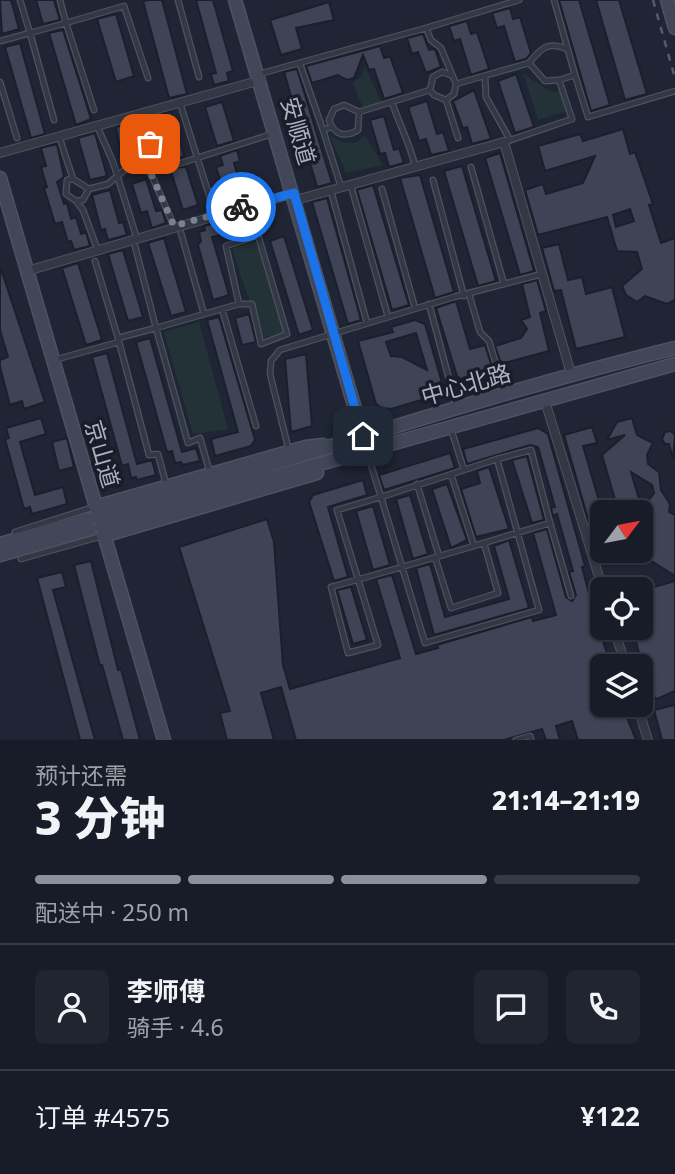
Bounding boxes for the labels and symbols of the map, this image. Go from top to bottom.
street label: 安顺道 [274,93,324,168]
pin [120,114,180,174]
courier [206,172,276,242]
street label: 中心北路 [417,356,514,412]
pin [333,406,393,466]
street label: 京山道 [78,416,128,491]
north arrow [590,500,653,564]

